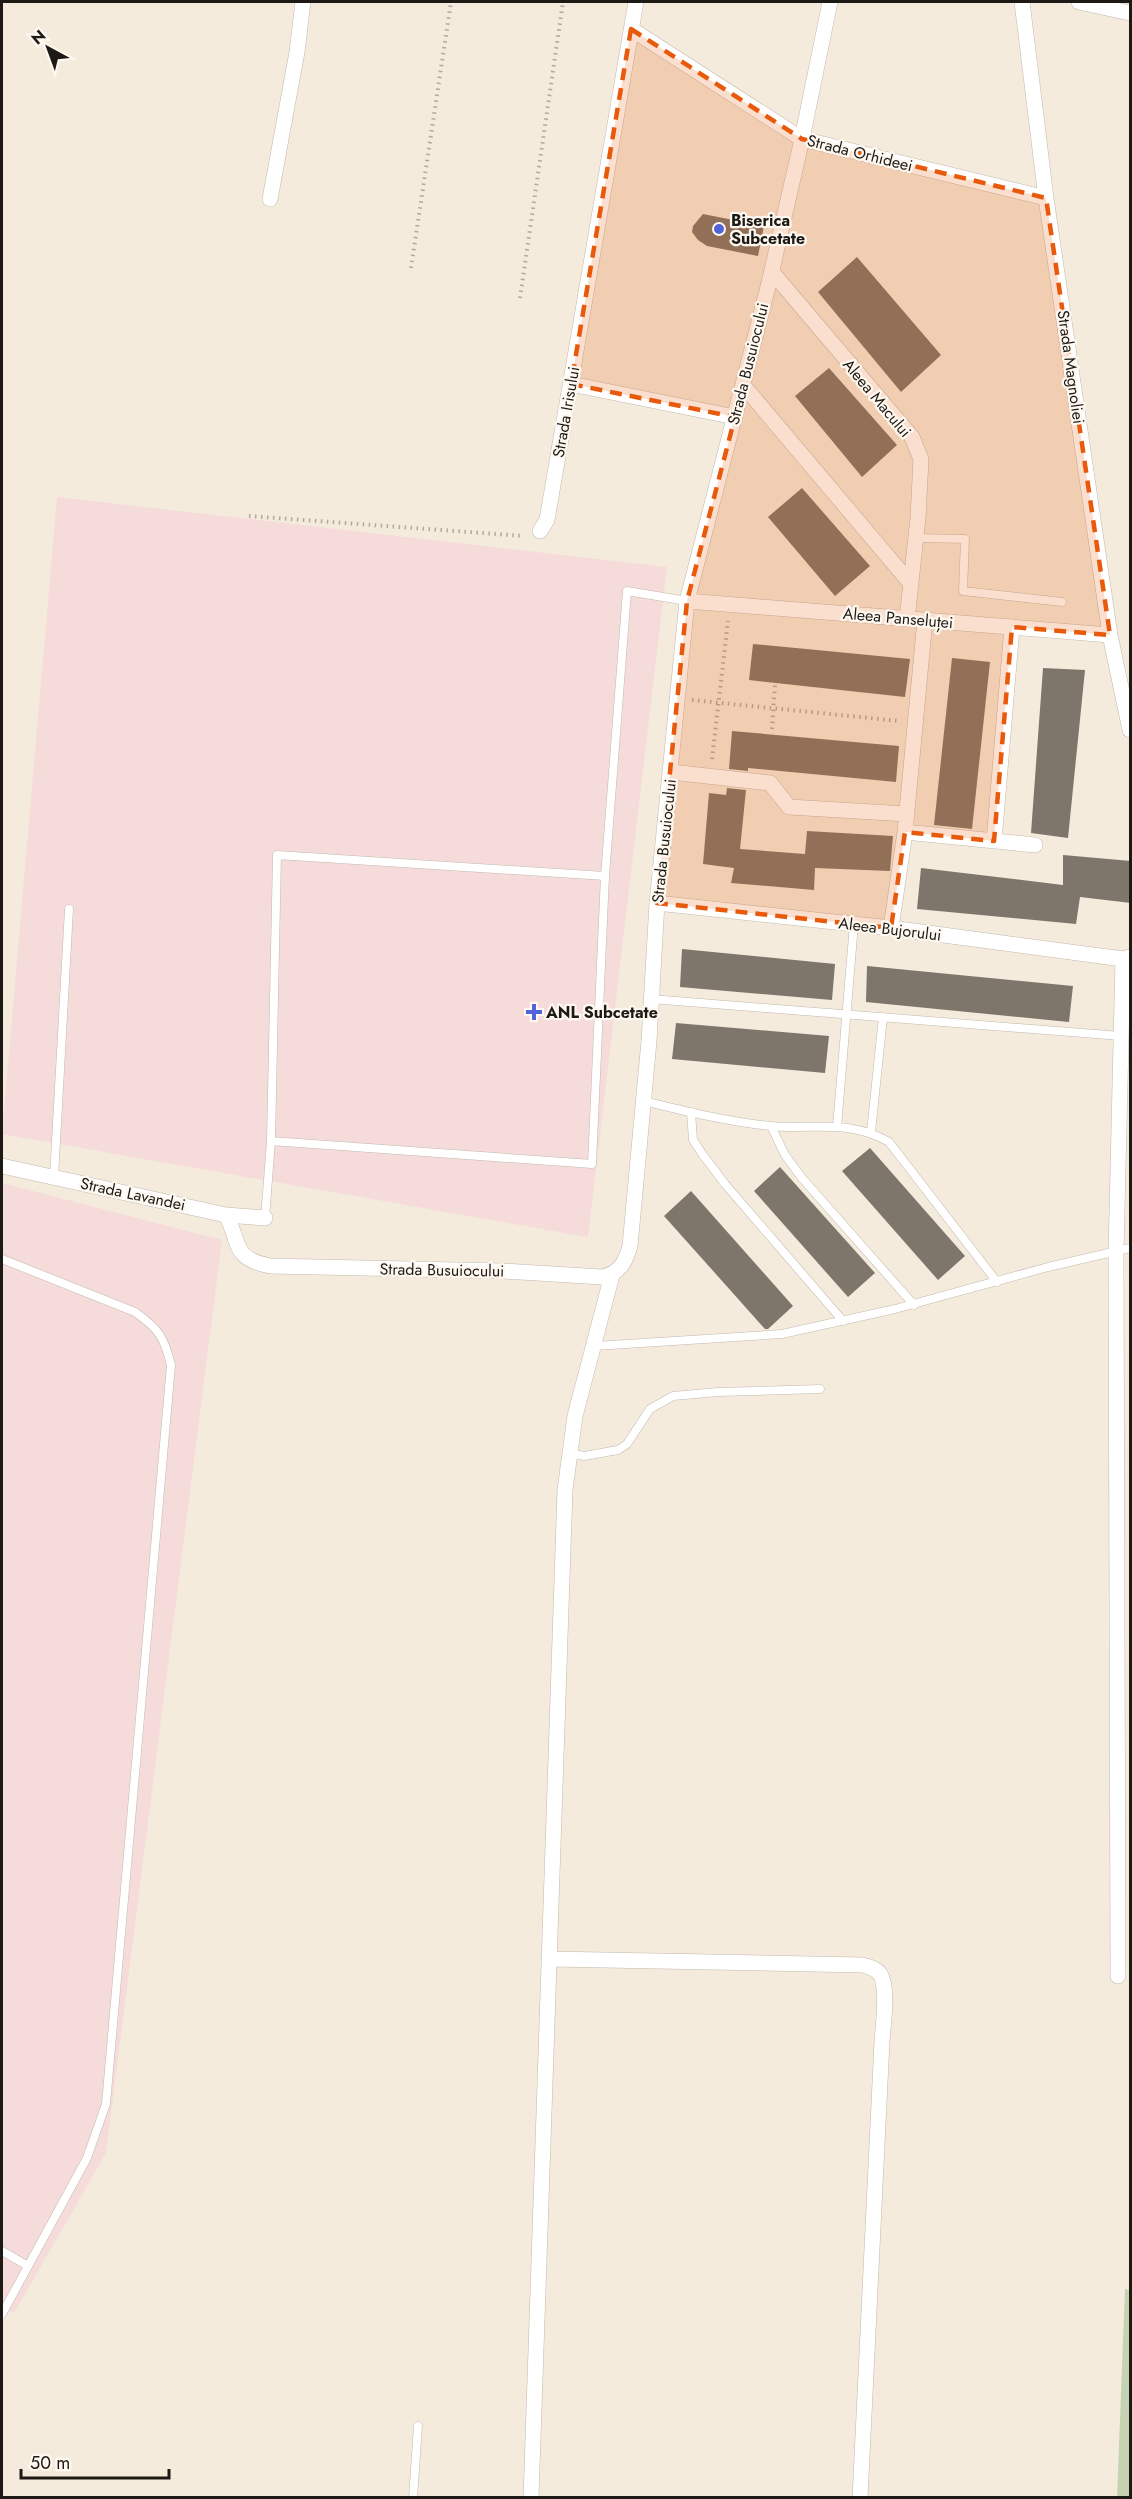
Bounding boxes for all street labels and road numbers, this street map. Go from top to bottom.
street label: Strada Orhideei [805,129,915,177]
street label: Strada Busuiocului [722,301,774,427]
street label: Strada Magnoliei [1052,309,1090,425]
street label: Aleea Macului [837,354,917,442]
street label: Strada Irisului [547,365,585,459]
street label: Aleea Panseluței [842,602,954,634]
street label: Strada Busuiocului [646,778,682,904]
street label: Aleea Bujorului [837,911,943,947]
street label: Strada Lavandei [78,1172,188,1216]
street label: Strada Busuiocului [379,1257,505,1283]

